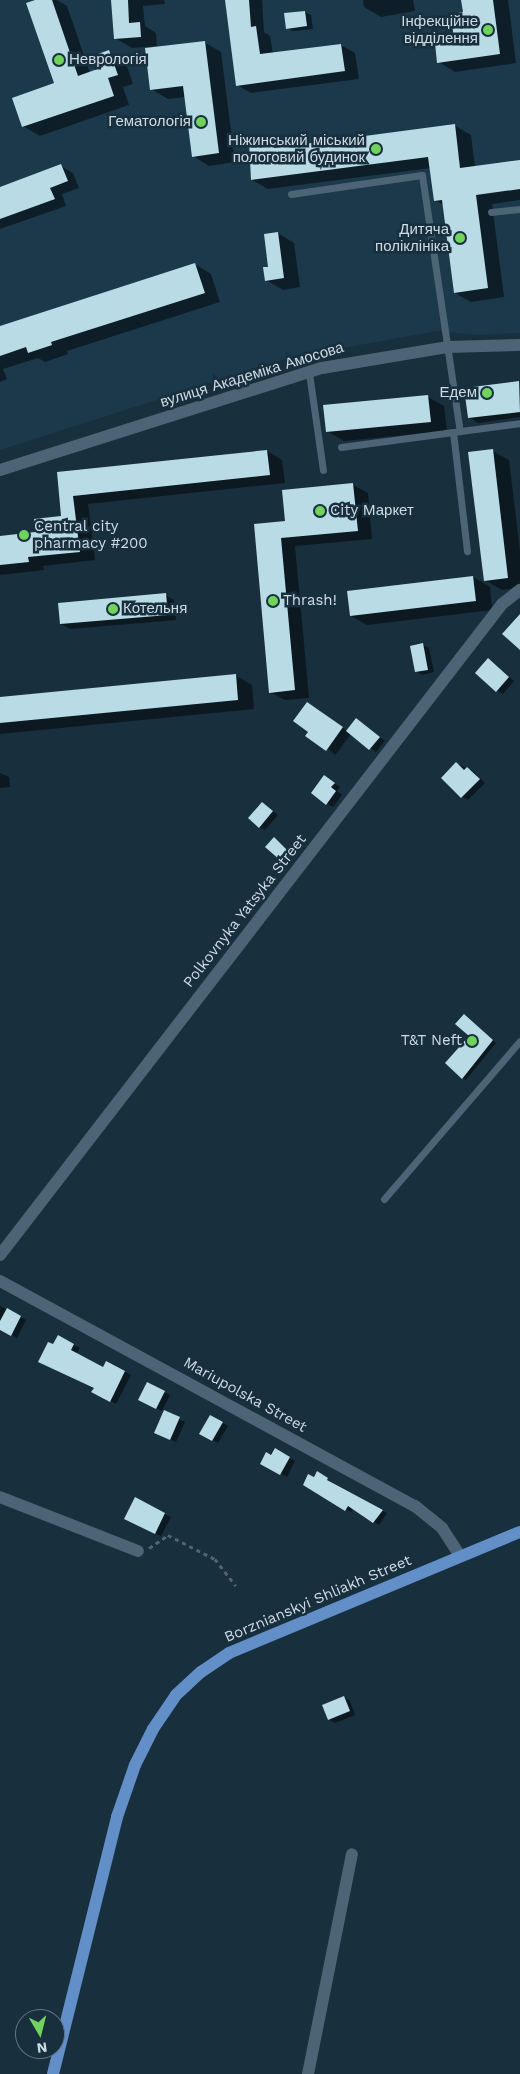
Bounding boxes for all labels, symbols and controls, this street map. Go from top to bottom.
place label: Інфекційне відділення [401,12,478,47]
marker: Інфекційне відділення [482,24,494,36]
place label: Неврологія [69,51,147,69]
marker: Неврологія [53,54,65,66]
place label: Гематологія [108,113,191,131]
marker: Гематологія [195,116,207,128]
place label: Ніжинський міський пологовий будинок [228,131,365,166]
marker: Ніжинський міський пологовий будинок [369,142,383,156]
place label: Дитяча поліклініка [375,220,449,255]
marker: Дитяча поліклініка [453,231,467,245]
street label: вулиця Академіка Амосова [158,338,346,412]
place label: Едем [440,384,477,402]
marker: Едем [481,387,493,399]
place label: City Маркет [330,502,414,520]
marker: City Маркет [314,505,326,517]
place label: Central city pharmacy #200 [34,517,148,552]
marker: Central city pharmacy #200 [18,529,30,541]
place label: Thrash! [283,592,337,610]
marker: Thrash! [267,595,279,607]
place label: Котельня [123,600,187,618]
marker: Котельня [107,603,119,615]
street label: Polkovnyka Yatsyka Street [179,830,311,992]
place label: T&T Neft [400,1032,462,1050]
marker: T&T Neft [466,1035,478,1047]
street label: Mariupolska Street [180,1354,310,1436]
street label: Borznianskyi Shliakh Street [222,1551,414,1647]
north arrow [15,2009,65,2059]
text: N [36,2039,48,2057]

